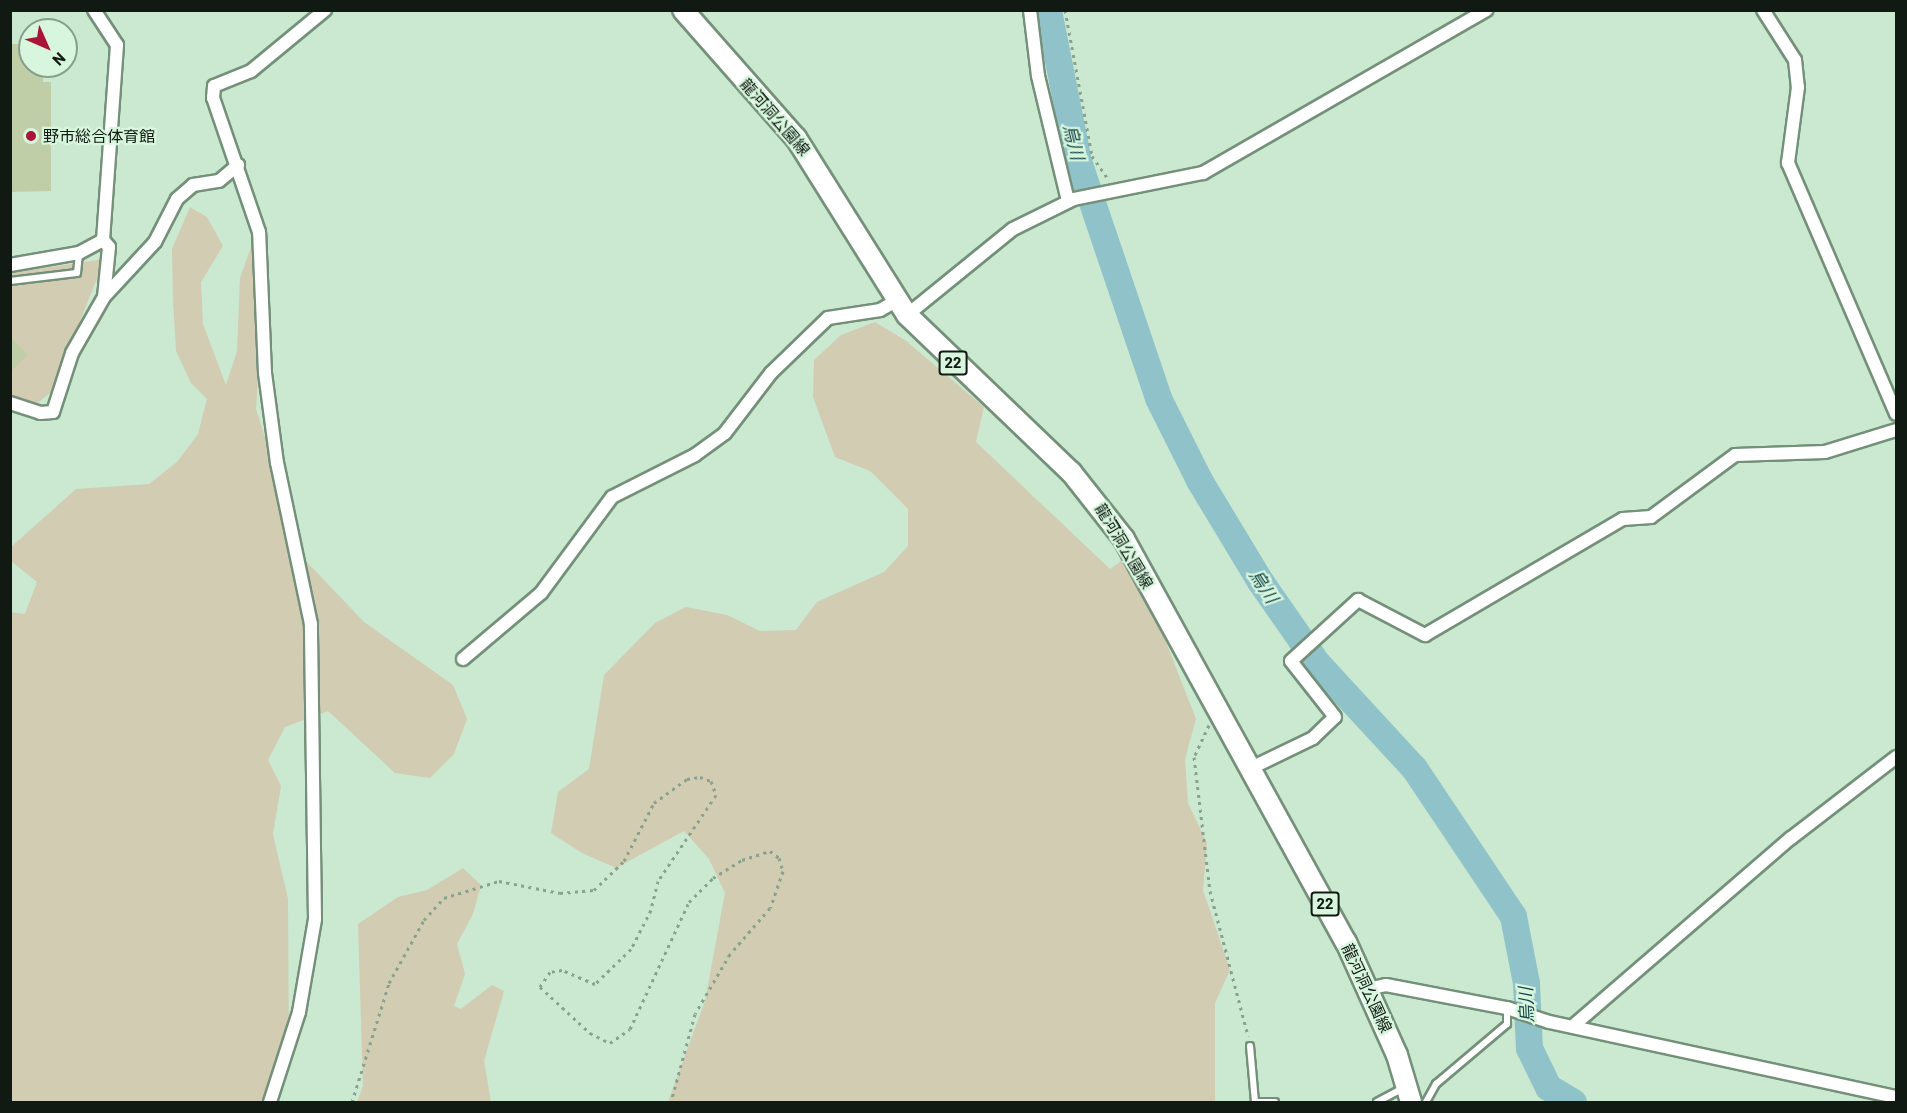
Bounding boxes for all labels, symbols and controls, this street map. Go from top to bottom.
north arrow [18,18,78,78]
text: N [49,49,70,70]
street label: 龍河洞公園線 [736,74,814,160]
water label: 烏川 [1059,122,1089,162]
place label: 野市総合体育館 [43,126,155,146]
marker: 野市総合体育館 [24,129,38,143]
road number: 22 [938,351,968,375]
street label: 龍河洞公園線 [1091,500,1157,592]
water label: 烏川 [1245,565,1283,607]
road number: 22 [1310,892,1340,916]
street label: 龍河洞公園線 [1338,940,1396,1036]
water label: 烏川 [1514,986,1538,1024]

